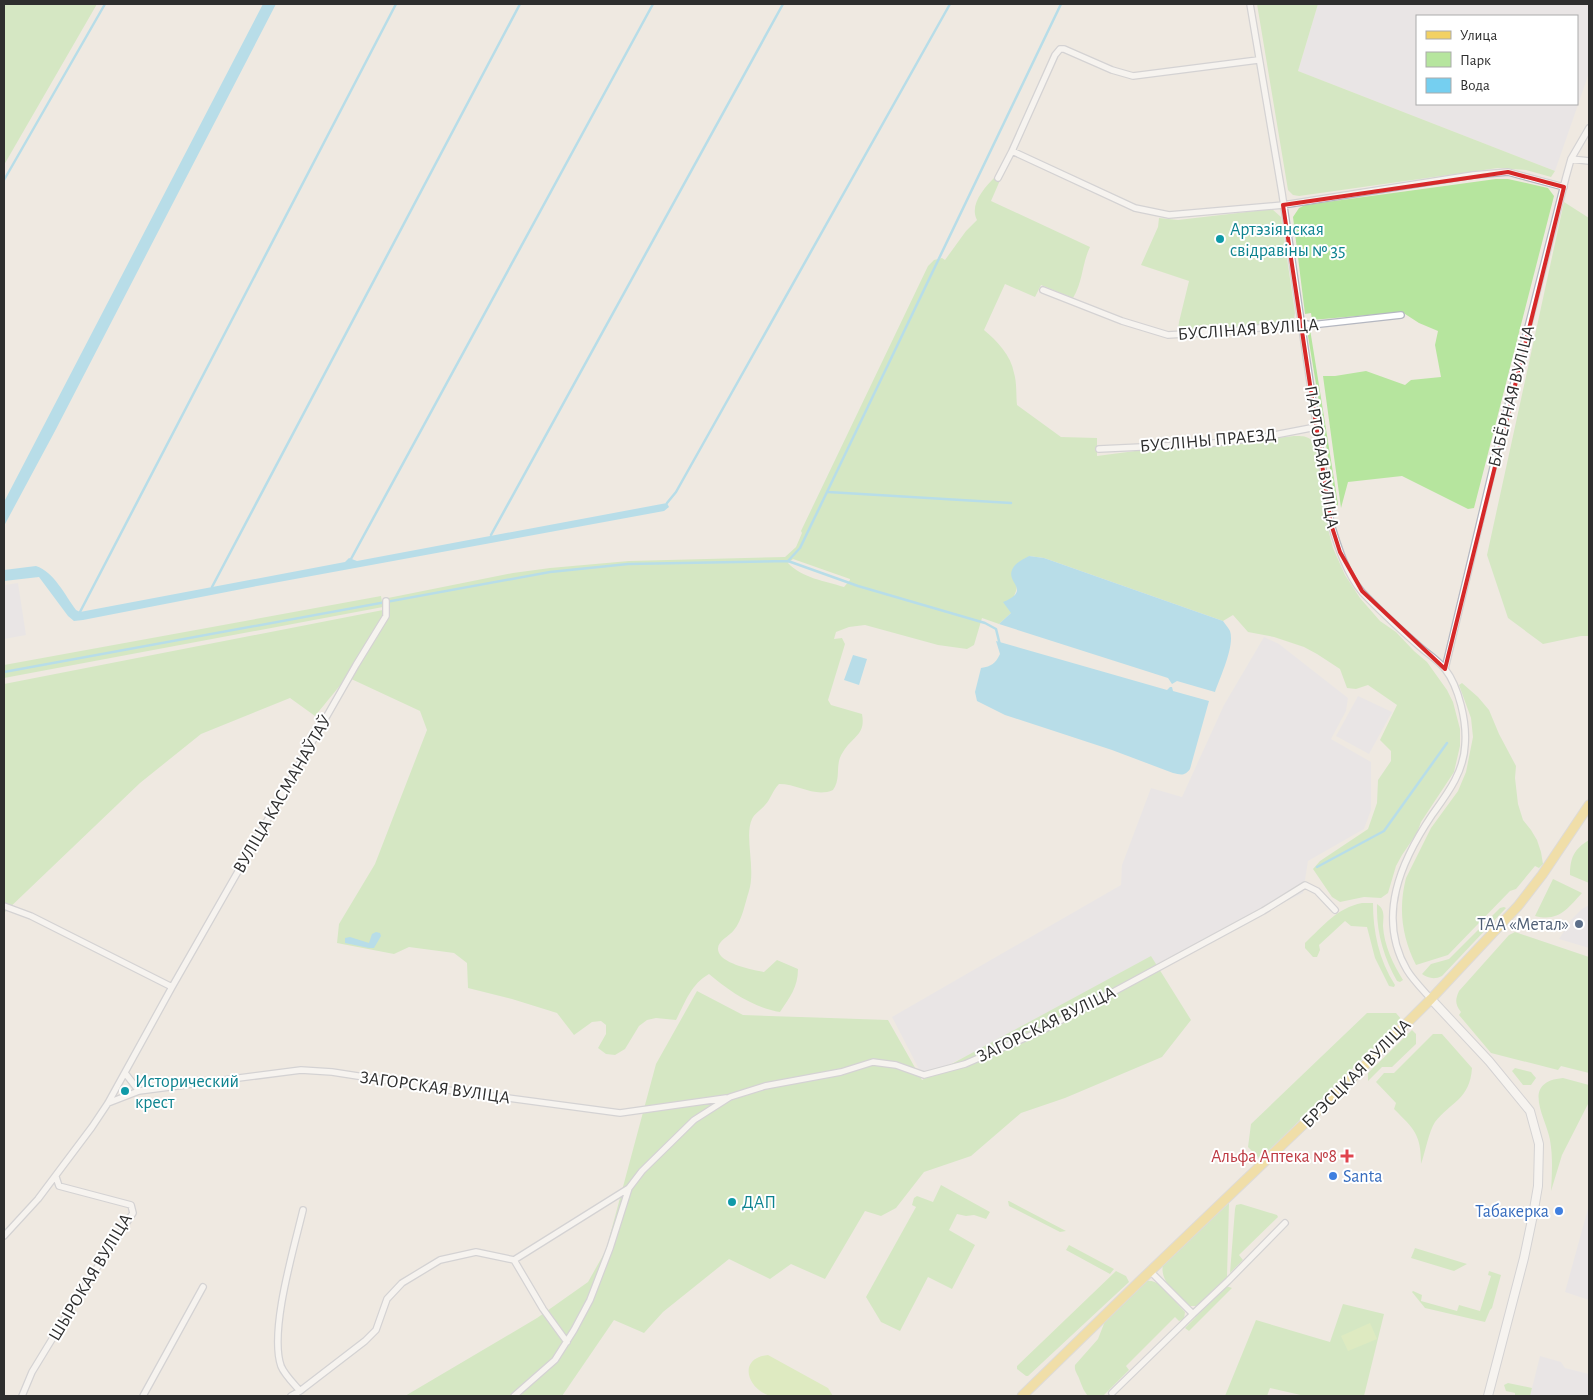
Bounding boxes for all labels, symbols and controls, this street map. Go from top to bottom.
legend [1416,15,1578,105]
text: Улица [1460,28,1497,43]
text: Парк [1460,53,1491,68]
text: Вода [1460,78,1490,93]
place label: Артэзіянская свідравіны № 35 [1230,221,1345,260]
marker: Артэзіянская свідравіны № 35 [1214,233,1226,245]
street label: БУСЛІНАЯ ВУЛІЦА [1177,316,1320,344]
street label: БАБЁРНАЯ ВУЛІЦА [1484,323,1538,469]
street label: ПАРТОВАЯ ВУЛІЦА [1301,384,1341,530]
street label: БУСЛІНЫ ПРАЕЗД [1139,426,1277,456]
street label: ВУЛІЦА КАСМАНАЎТАЎ [229,711,335,877]
place label: ТАА «Метал» [1477,916,1569,934]
marker: ТАА «Метал» [1573,918,1585,930]
street label: ЗАГОРСКАЯ ВУЛІЦА [974,983,1119,1066]
street label: БРЭСЦКАЯ ВУЛІЦА [1299,1015,1415,1132]
street label: ЗАГОРСКАЯ ВУЛІЦА [359,1069,512,1108]
place label: Исторический крест [135,1073,239,1112]
marker: Исторический крест [119,1085,131,1097]
place label: Альфа Аптека №8 [1211,1148,1337,1166]
marker: Альфа Аптека №8 [1341,1150,1353,1162]
place label: Santa [1343,1168,1383,1186]
marker: Santa [1327,1170,1339,1182]
place label: ДАП [742,1194,776,1212]
marker: ДАП [726,1196,738,1208]
place label: Табакерка [1475,1202,1549,1221]
marker: Табакерка [1553,1205,1565,1217]
street label: ШЫРОКАЯ ВУЛІЦА [46,1210,136,1344]

